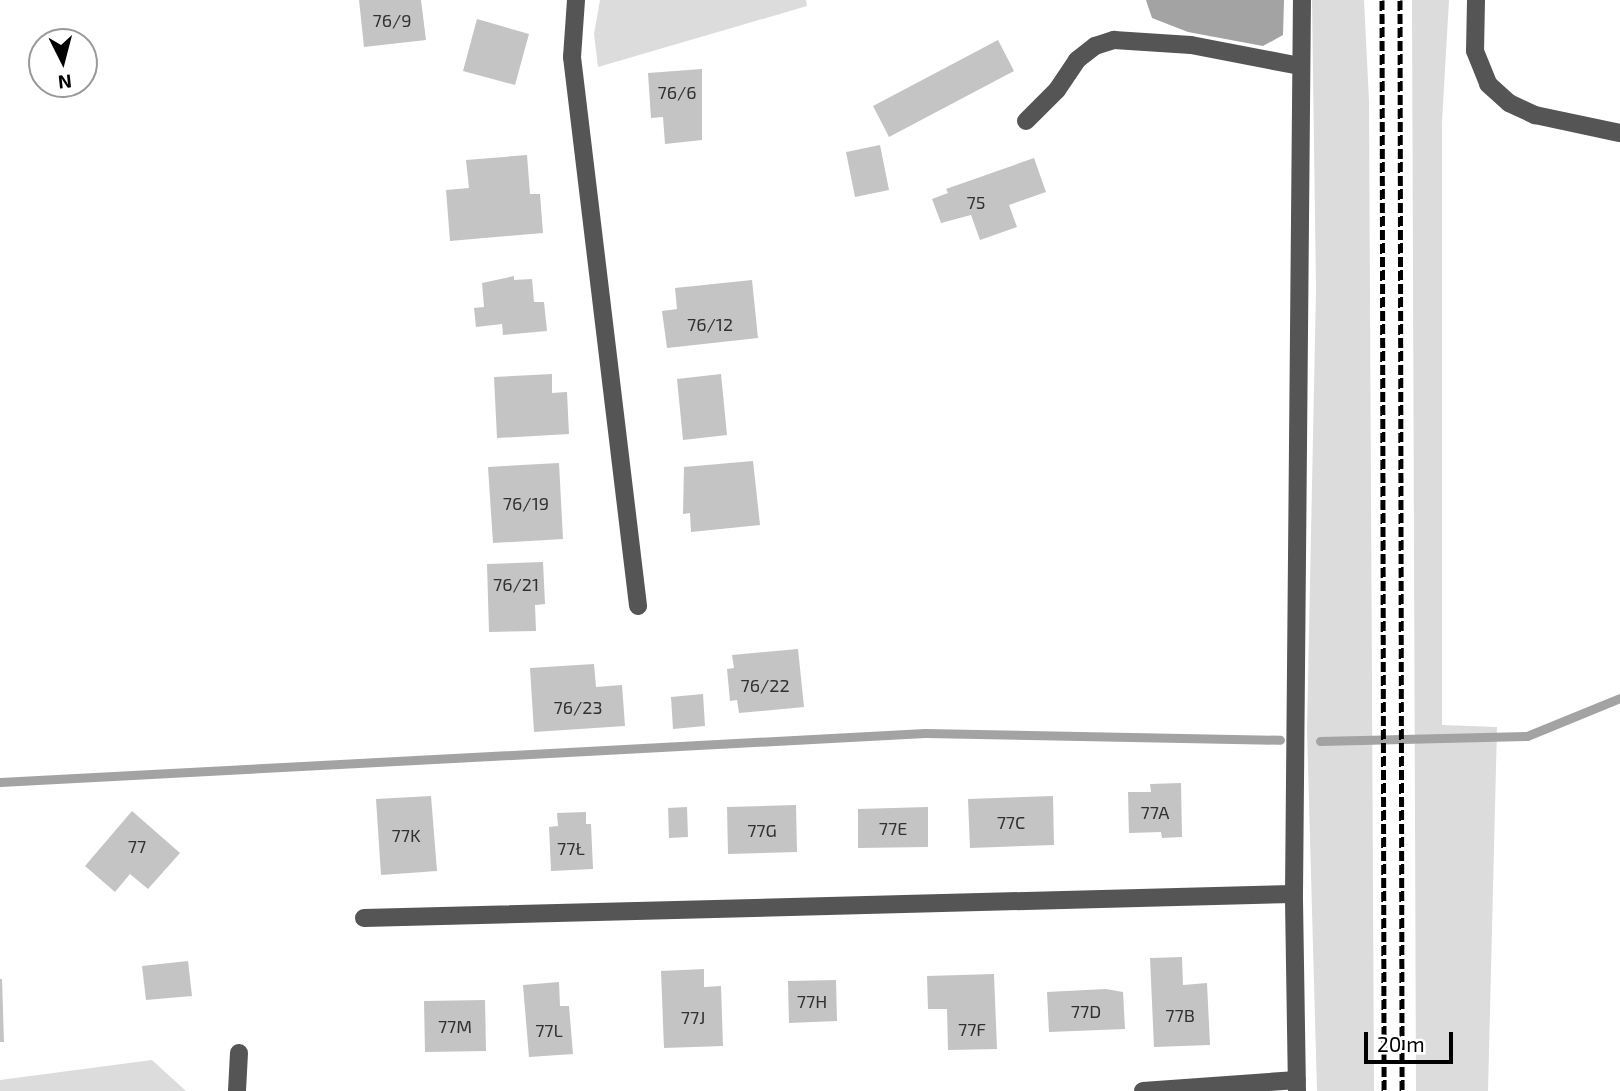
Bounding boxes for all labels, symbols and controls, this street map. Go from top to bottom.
house number: 76/9 [372,9,412,31]
north arrow [28,28,98,98]
text: N [57,70,73,95]
house number: 76/6 [657,81,697,103]
house number: 75 [967,191,985,213]
house number: 76/12 [687,313,733,335]
house number: 76/19 [503,492,549,514]
house number: 76/21 [493,573,539,595]
house number: 76/22 [740,674,790,696]
house number: 76/23 [554,696,602,718]
house number: 77A [1140,801,1170,823]
house number: 77C [997,811,1025,833]
house number: 77E [879,817,907,839]
house number: 77G [747,819,777,841]
house number: 77K [391,824,421,846]
house number: 77 [128,835,146,857]
house number: 77Ł [557,837,585,859]
house number: 77H [797,990,827,1012]
house number: 77D [1071,1000,1101,1022]
house number: 77B [1165,1004,1195,1026]
house number: 77J [681,1006,705,1028]
house number: 77M [438,1015,472,1037]
house number: 77F [958,1018,986,1040]
scale bar [1368,1018,1457,1062]
house number: 77L [535,1019,563,1041]
text: 20 m [1377,1031,1425,1056]

